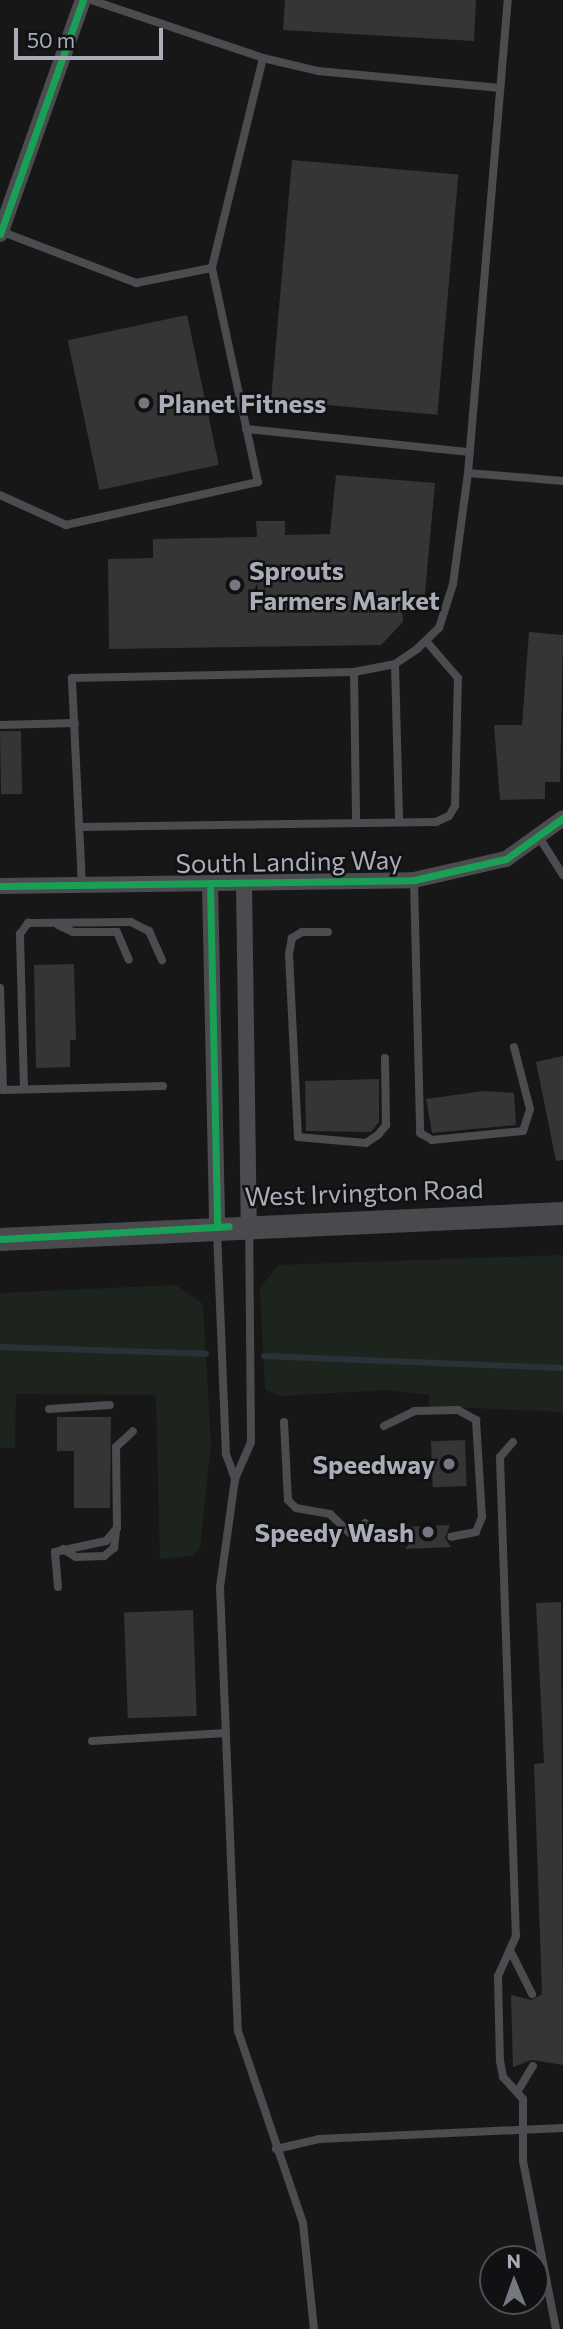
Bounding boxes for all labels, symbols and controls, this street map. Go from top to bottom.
scale bar [18,14,166,58]
text: 50 m [27,27,75,52]
place label: Planet Fitness [158,387,326,419]
marker: Planet Fitness [136,395,152,411]
place label: Sprouts Farmers Market [249,554,440,616]
marker: Sprouts Farmers Market [227,577,243,593]
street label: South Landing Way [175,843,403,879]
street label: West Irvington Road [244,1172,484,1212]
place label: Speedway [312,1448,435,1480]
marker: Speedway [441,1456,457,1472]
place label: Speedy Wash [255,1516,414,1548]
marker: Speedy Wash [420,1524,436,1540]
north arrow [479,2245,549,2315]
text: N [506,2249,521,2272]

